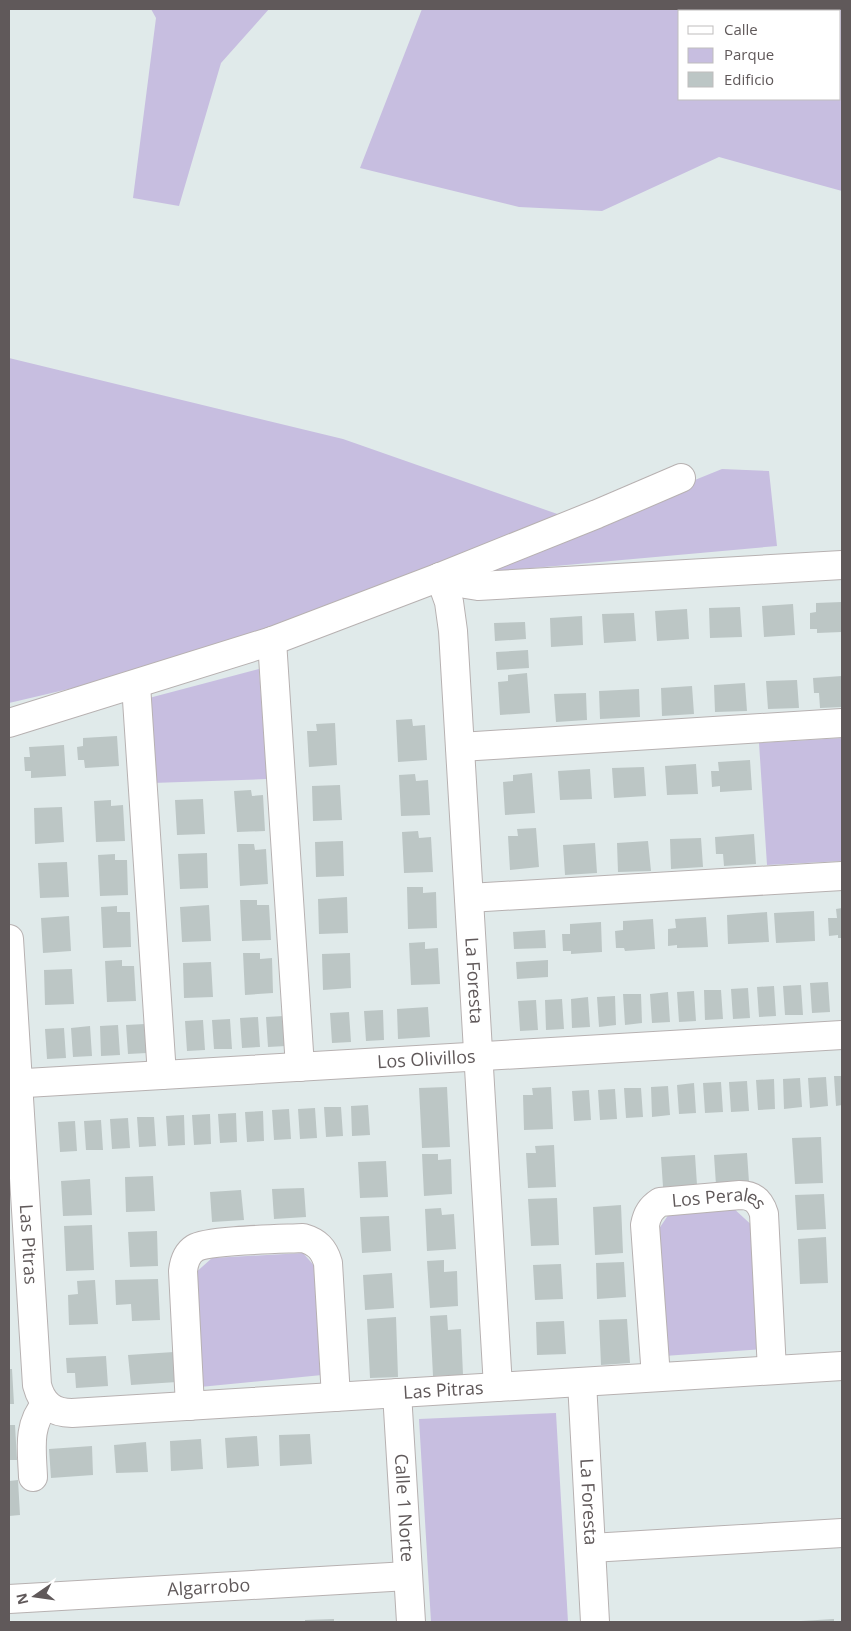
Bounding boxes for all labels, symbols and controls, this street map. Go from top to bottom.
legend [678,10,841,100]
text: Calle [724,19,758,39]
text: Parque [724,44,774,64]
text: Edificio [724,69,774,89]
street label: La Foresta [460,936,489,1024]
street label: Los Olivillos [376,1044,476,1073]
street label: Los Perales [671,1182,772,1214]
street label: Las Pitras [15,1203,44,1285]
street label: Las Pitras [402,1375,484,1404]
street label: Calle 1 Norte [390,1453,420,1563]
street label: La Foresta [575,1458,604,1546]
north arrow [10,1571,60,1621]
street label: Algarrobo [166,1572,251,1601]
text: N [11,1591,32,1607]

